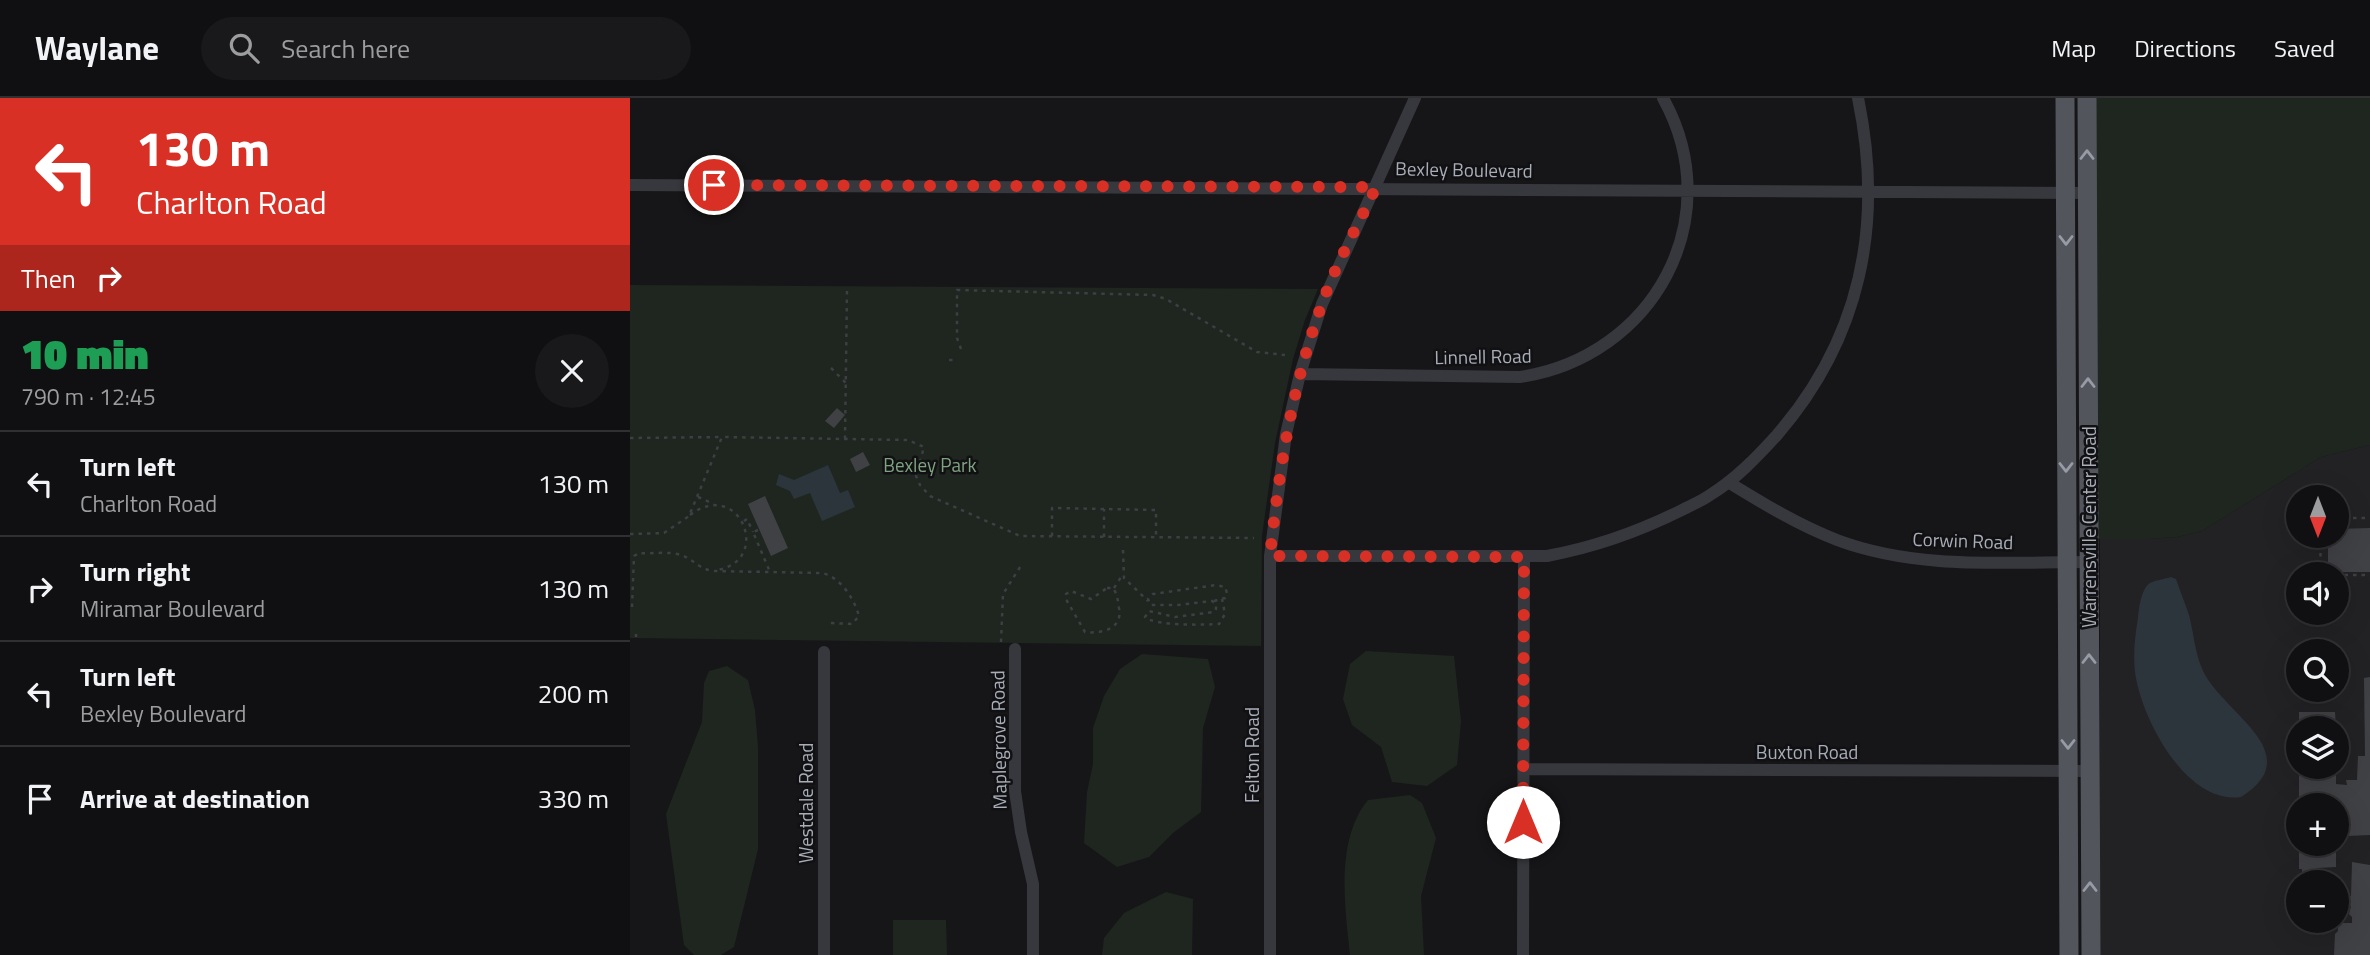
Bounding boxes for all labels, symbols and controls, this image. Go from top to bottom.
search box [201,17,691,80]
text: Waylane [35,23,159,73]
icon: search [225,29,263,67]
text: Search here [281,29,410,68]
text: Map [2051,30,2096,66]
text: Directions [2134,30,2236,66]
text: Saved [2274,30,2335,66]
text: 130 m [136,110,270,185]
icon: left [21,126,112,217]
one-way arrow [2079,150,2095,160]
street label: Bexley Boulevard [1395,153,1533,185]
pin [684,155,744,215]
icon: arrive [695,166,733,204]
text: Charlton Road [136,178,327,226]
one-way arrow [2058,235,2074,245]
text: Then [21,259,76,298]
icon: right [90,259,128,297]
text: 10 min [21,321,148,385]
button: close [535,334,609,408]
street label: Linnell Road [1434,341,1532,371]
one-way arrow [2080,377,2096,388]
text: 790 m · 12:45 [21,379,156,414]
street label: Warrensville Center Road [2074,426,2103,628]
text: Turn left [80,447,175,486]
park label: Bexley Park [883,450,977,479]
one-way arrow [2059,462,2074,473]
text: 130 m [538,464,609,503]
icon: left [21,465,59,503]
north arrow [2286,485,2348,548]
map controls [2286,485,2349,933]
text: Charlton Road [80,486,217,521]
street label: Corwin Road [1912,524,2014,556]
text: Turn right [80,552,191,591]
button: sound [2286,562,2349,625]
text: 130 m [538,569,609,608]
icon: right [21,570,59,608]
text: Miramar Boulevard [80,591,265,626]
button: search [2286,639,2349,702]
one-way arrow [2081,654,2097,664]
text: Turn left [80,657,175,696]
street label: Maplegrove Road [982,670,1014,810]
text: 200 m [538,674,609,713]
icon: left [21,675,59,713]
text: Bexley Boulevard [80,696,246,731]
street label: Felton Road [1237,707,1266,803]
button: layers [2286,716,2349,779]
street label: Buxton Road [1756,737,1858,766]
one-way arrow [2060,739,2076,749]
street label: Westdale Road [791,743,820,863]
text: Arrive at destination [80,779,310,818]
text: 330 m [538,779,609,818]
icon: arrive [21,780,59,818]
position arrow [1486,785,1560,859]
button: + [2286,793,2349,856]
button: − [2286,870,2349,933]
one-way arrow [2082,881,2098,892]

